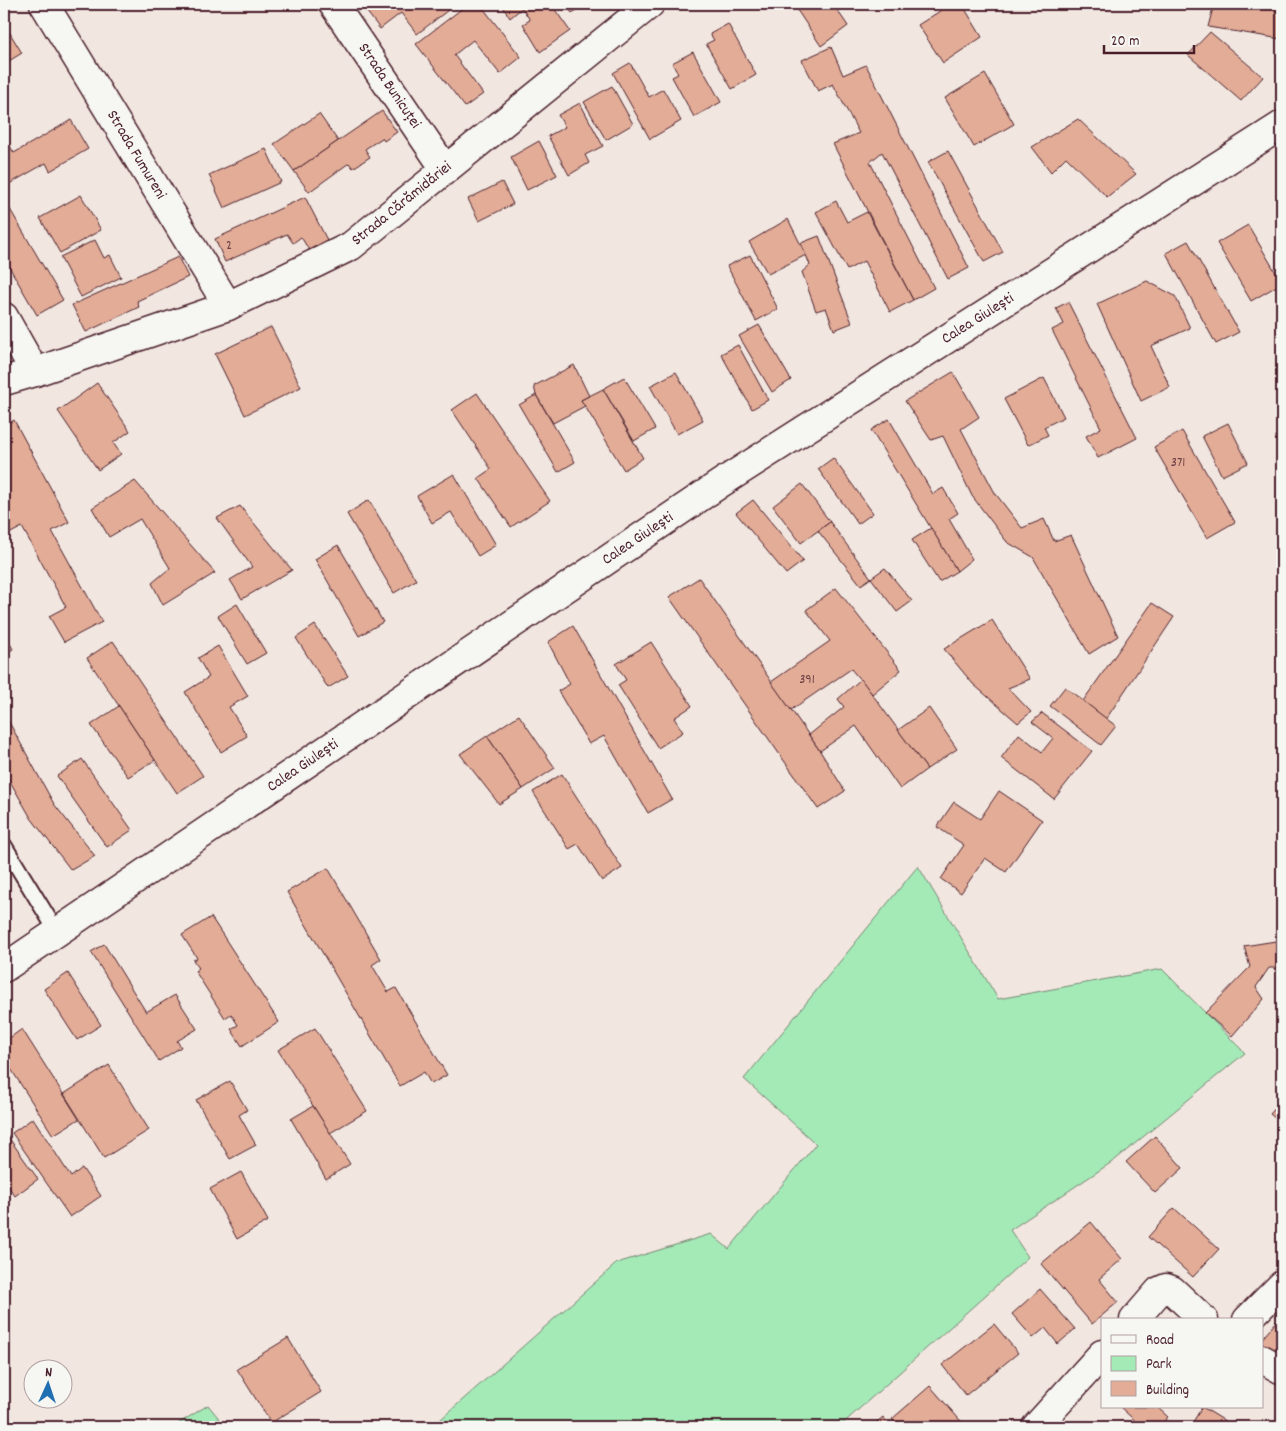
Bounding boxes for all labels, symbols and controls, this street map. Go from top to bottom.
scale bar [1104,22,1194,54]
text: 20 m [1111,31,1139,53]
street label: Strada Bunicuței [352,38,426,134]
street label: Strada Fumureni [100,106,172,204]
street label: Strada Cărămidăriei [347,156,457,252]
house number: 2 [226,236,232,256]
street label: Calea Giulești [937,288,1019,350]
house number: 371 [1171,453,1185,473]
street label: Calea Giulești [598,507,678,571]
house number: 391 [799,670,815,690]
street label: Calea Giulești [263,734,343,798]
legend [1101,1318,1264,1408]
text: Road [1146,1330,1174,1352]
text: Park [1146,1354,1172,1376]
north arrow [22,1358,72,1408]
text: N [45,1363,53,1383]
text: Building [1146,1380,1189,1402]

